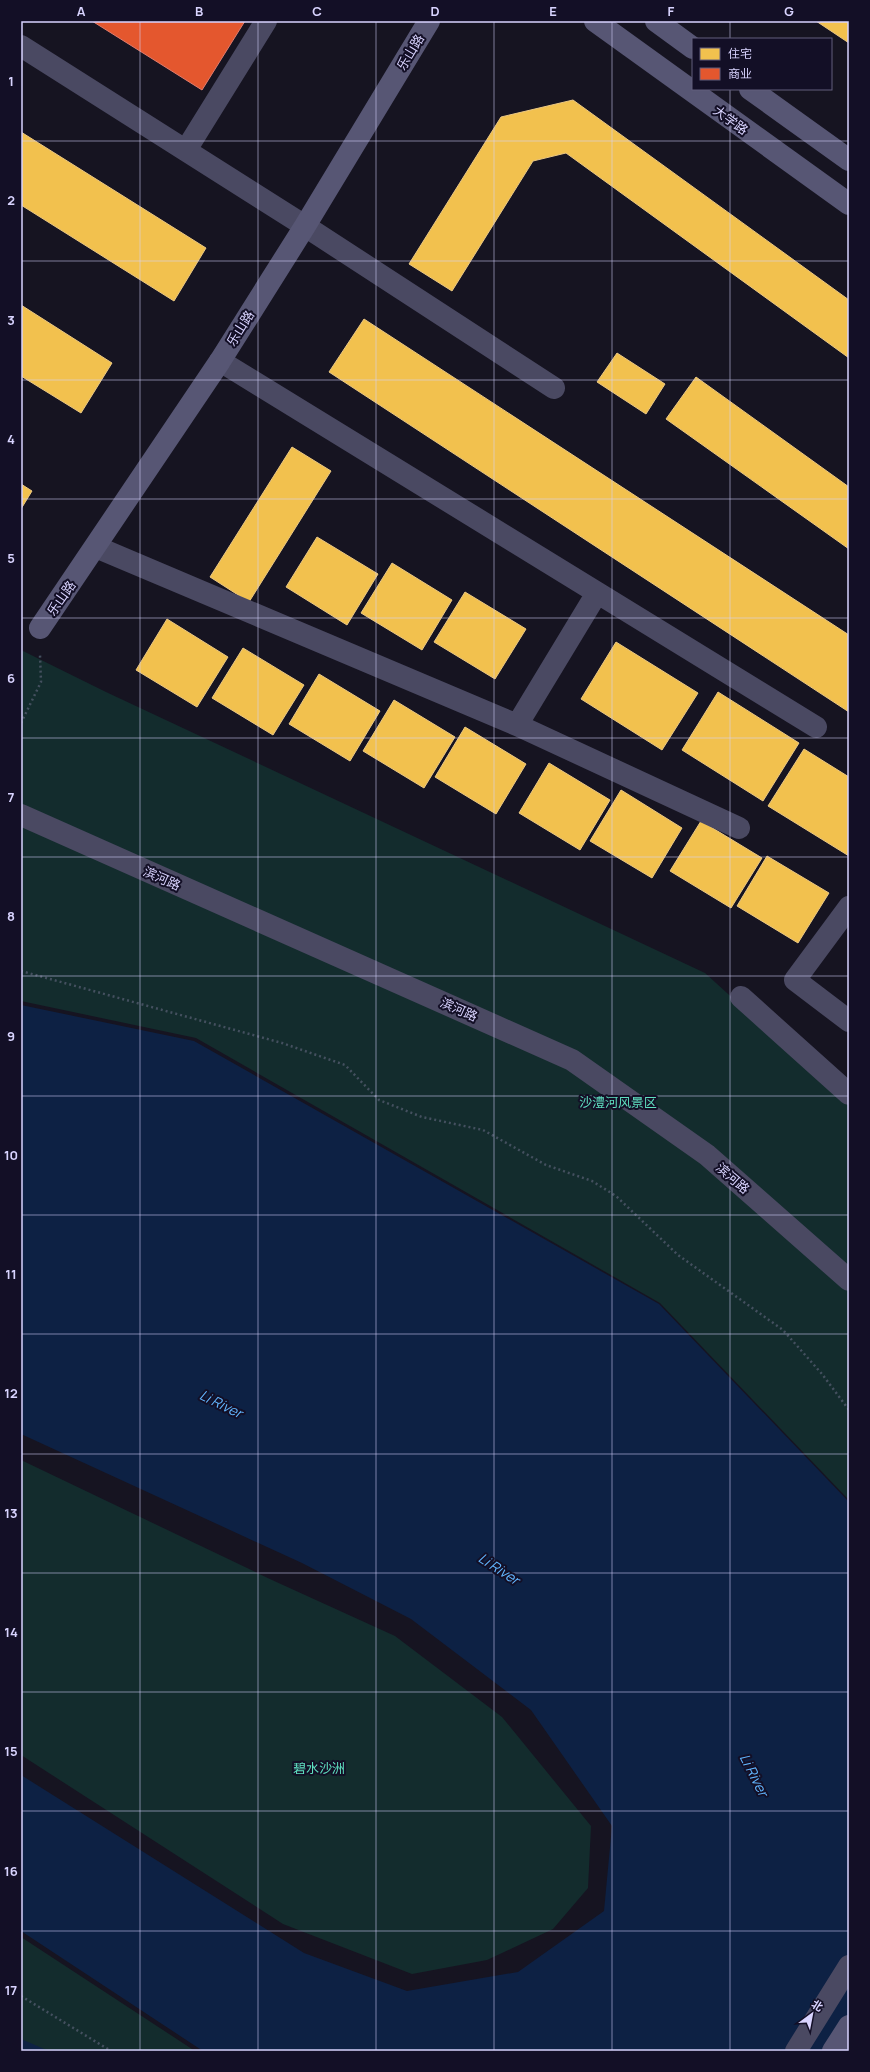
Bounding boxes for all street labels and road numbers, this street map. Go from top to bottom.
street label: 乐山路 [392,31,428,73]
street label: 大学路 [710,101,752,139]
street label: 乐山路 [222,307,258,349]
street label: 乐山路 [42,577,80,619]
street label: 滨河路 [141,862,183,894]
street label: 滨河路 [438,993,480,1025]
street label: 滨河路 [712,1158,754,1198]

